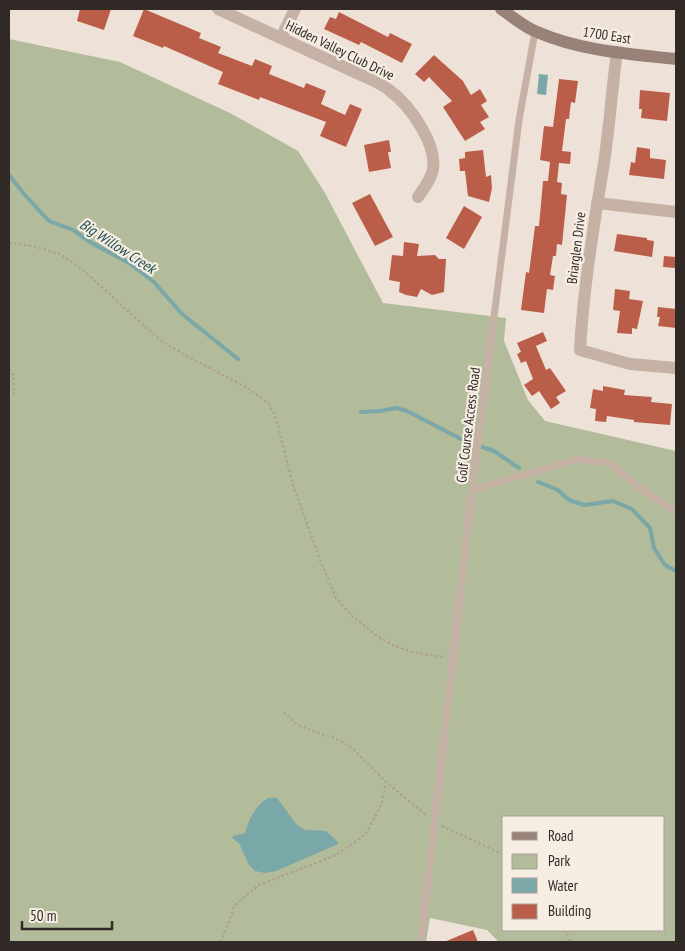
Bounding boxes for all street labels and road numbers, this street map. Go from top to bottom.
street label: Hidden Valley Club Drive [283,16,398,84]
street label: 1700 East [582,22,632,48]
street label: Briarglen Drive [563,211,589,285]
street label: Golf Course Access Road [452,366,484,484]

